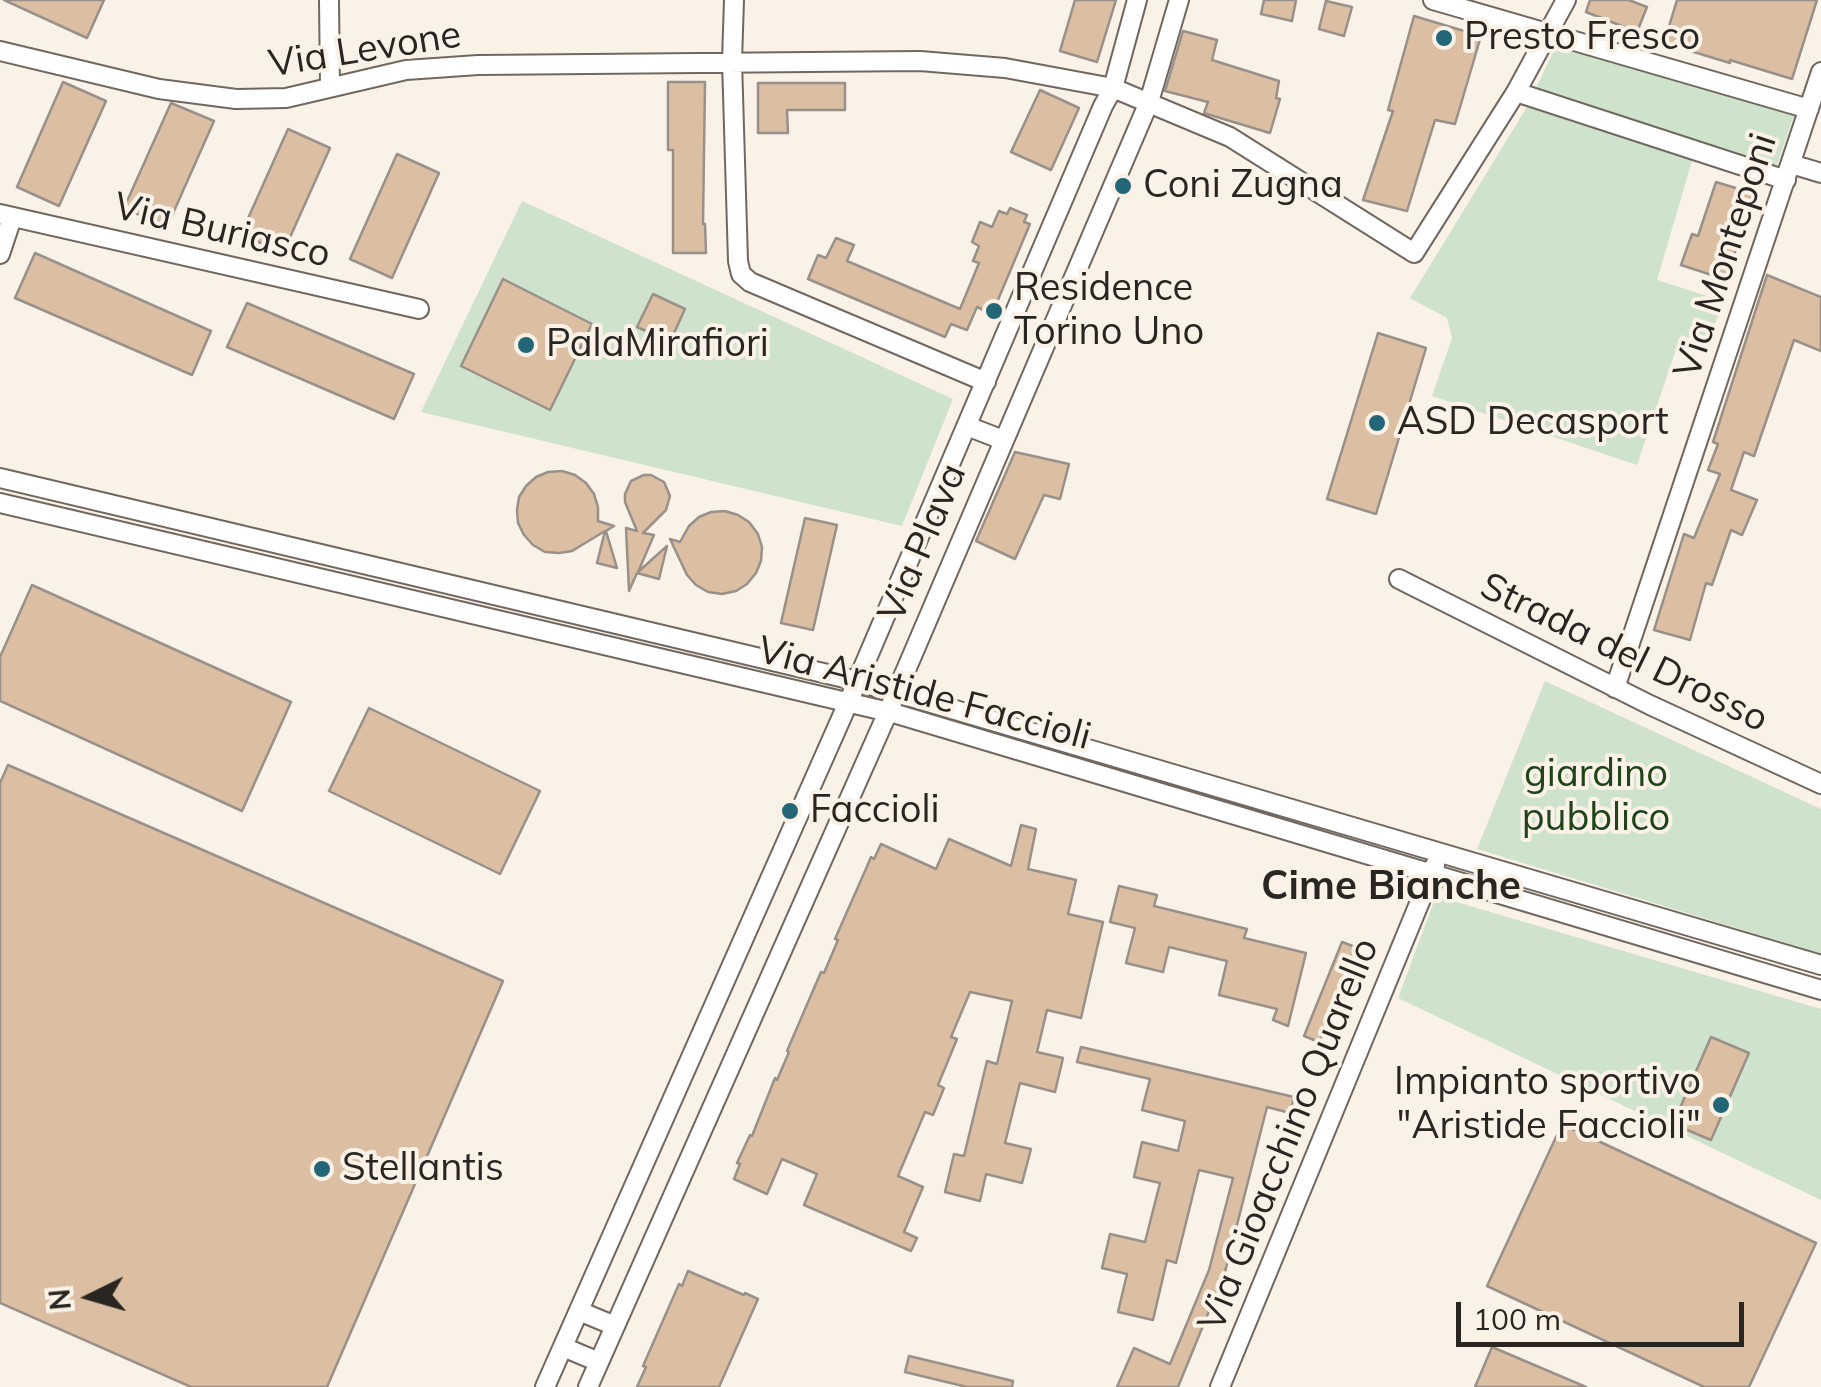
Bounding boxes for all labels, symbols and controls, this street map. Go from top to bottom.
street label: Via Levone [266,12,464,88]
place label: Presto Fresco [1464,15,1700,61]
marker: Presto Fresco [1433,27,1455,49]
street label: Via Monteponi [1665,128,1787,384]
place label: Coni Zugna [1143,163,1343,209]
marker: Coni Zugna [1112,175,1134,197]
street label: Via Buriasco [109,184,335,278]
place label: Residence Torino Uno [1014,266,1204,356]
marker: Residence Torino Uno [983,300,1005,322]
place label: PalaMirafiori [546,322,769,368]
marker: PalaMirafiori [515,334,537,356]
place label: ASD Decasport [1397,400,1669,446]
marker: ASD Decasport [1366,412,1388,434]
street label: Via Plava [869,457,977,629]
street label: Strada del Drosso [1473,564,1775,742]
street label: Via Aristide Faccioli [752,628,1096,760]
park label: giardino pubblico [1522,752,1670,842]
place label: Faccioli [810,788,939,834]
marker: Faccioli [779,800,801,822]
district label: Cime Bianche [1261,863,1521,911]
street label: Via Gioacchino Quarello [1189,932,1389,1338]
place label: Impianto sportivo "Aristide Faccioli" [1394,1060,1701,1150]
marker: Impianto sportivo "Aristide Faccioli" [1710,1094,1732,1116]
place label: Stellantis [342,1146,504,1192]
marker: Stellantis [311,1158,333,1180]
north arrow [40,1247,140,1347]
scale bar [1461,1282,1748,1344]
text: N [41,1288,78,1312]
text: 100 m [1473,1300,1561,1338]

